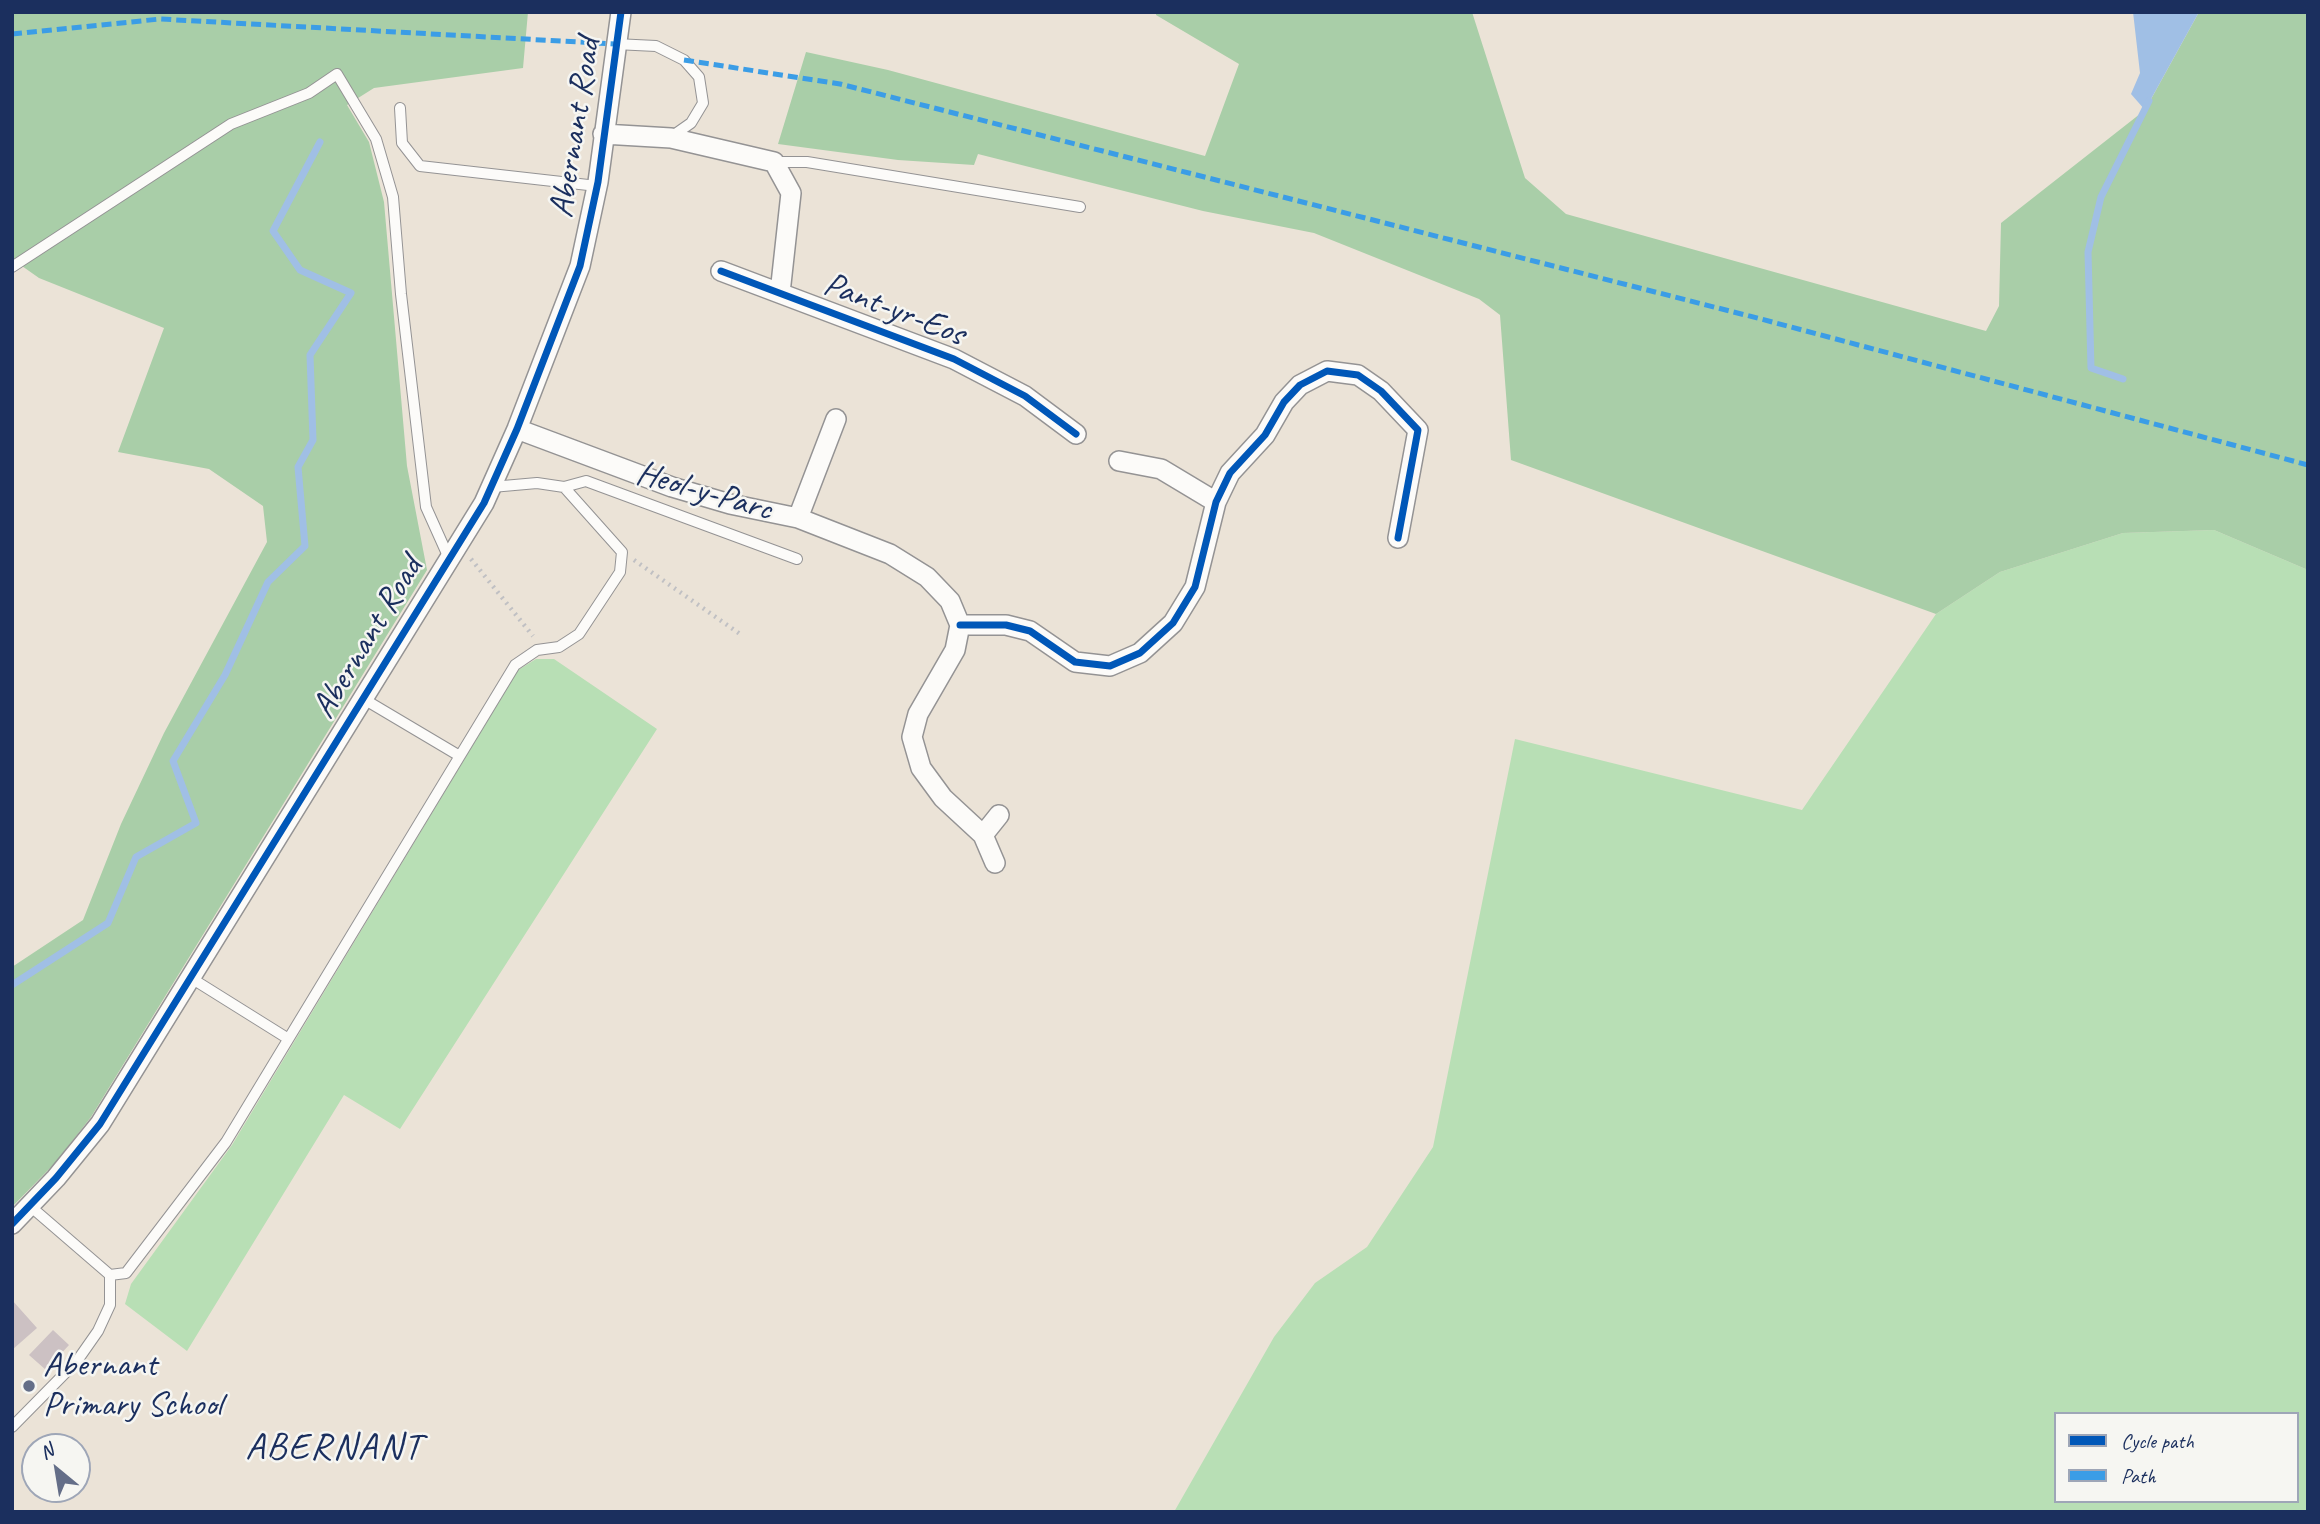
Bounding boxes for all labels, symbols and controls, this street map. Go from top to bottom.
street label: Abernant Road [541,35,611,221]
street label: Pant-yr-Eos [818,264,970,356]
street label: Heol-y-Parc [631,453,777,531]
street label: Abernant Road [303,550,433,726]
place label: Abernant Primary School [43,1345,222,1427]
marker: Abernant Primary School [21,1378,37,1394]
legend [2054,1412,2299,1503]
district label: ABERNANT [248,1425,420,1471]
text: Cycle path [2121,1428,2194,1454]
north arrow [21,1433,91,1503]
text: N [35,1438,58,1465]
text: Path [2121,1463,2156,1489]

